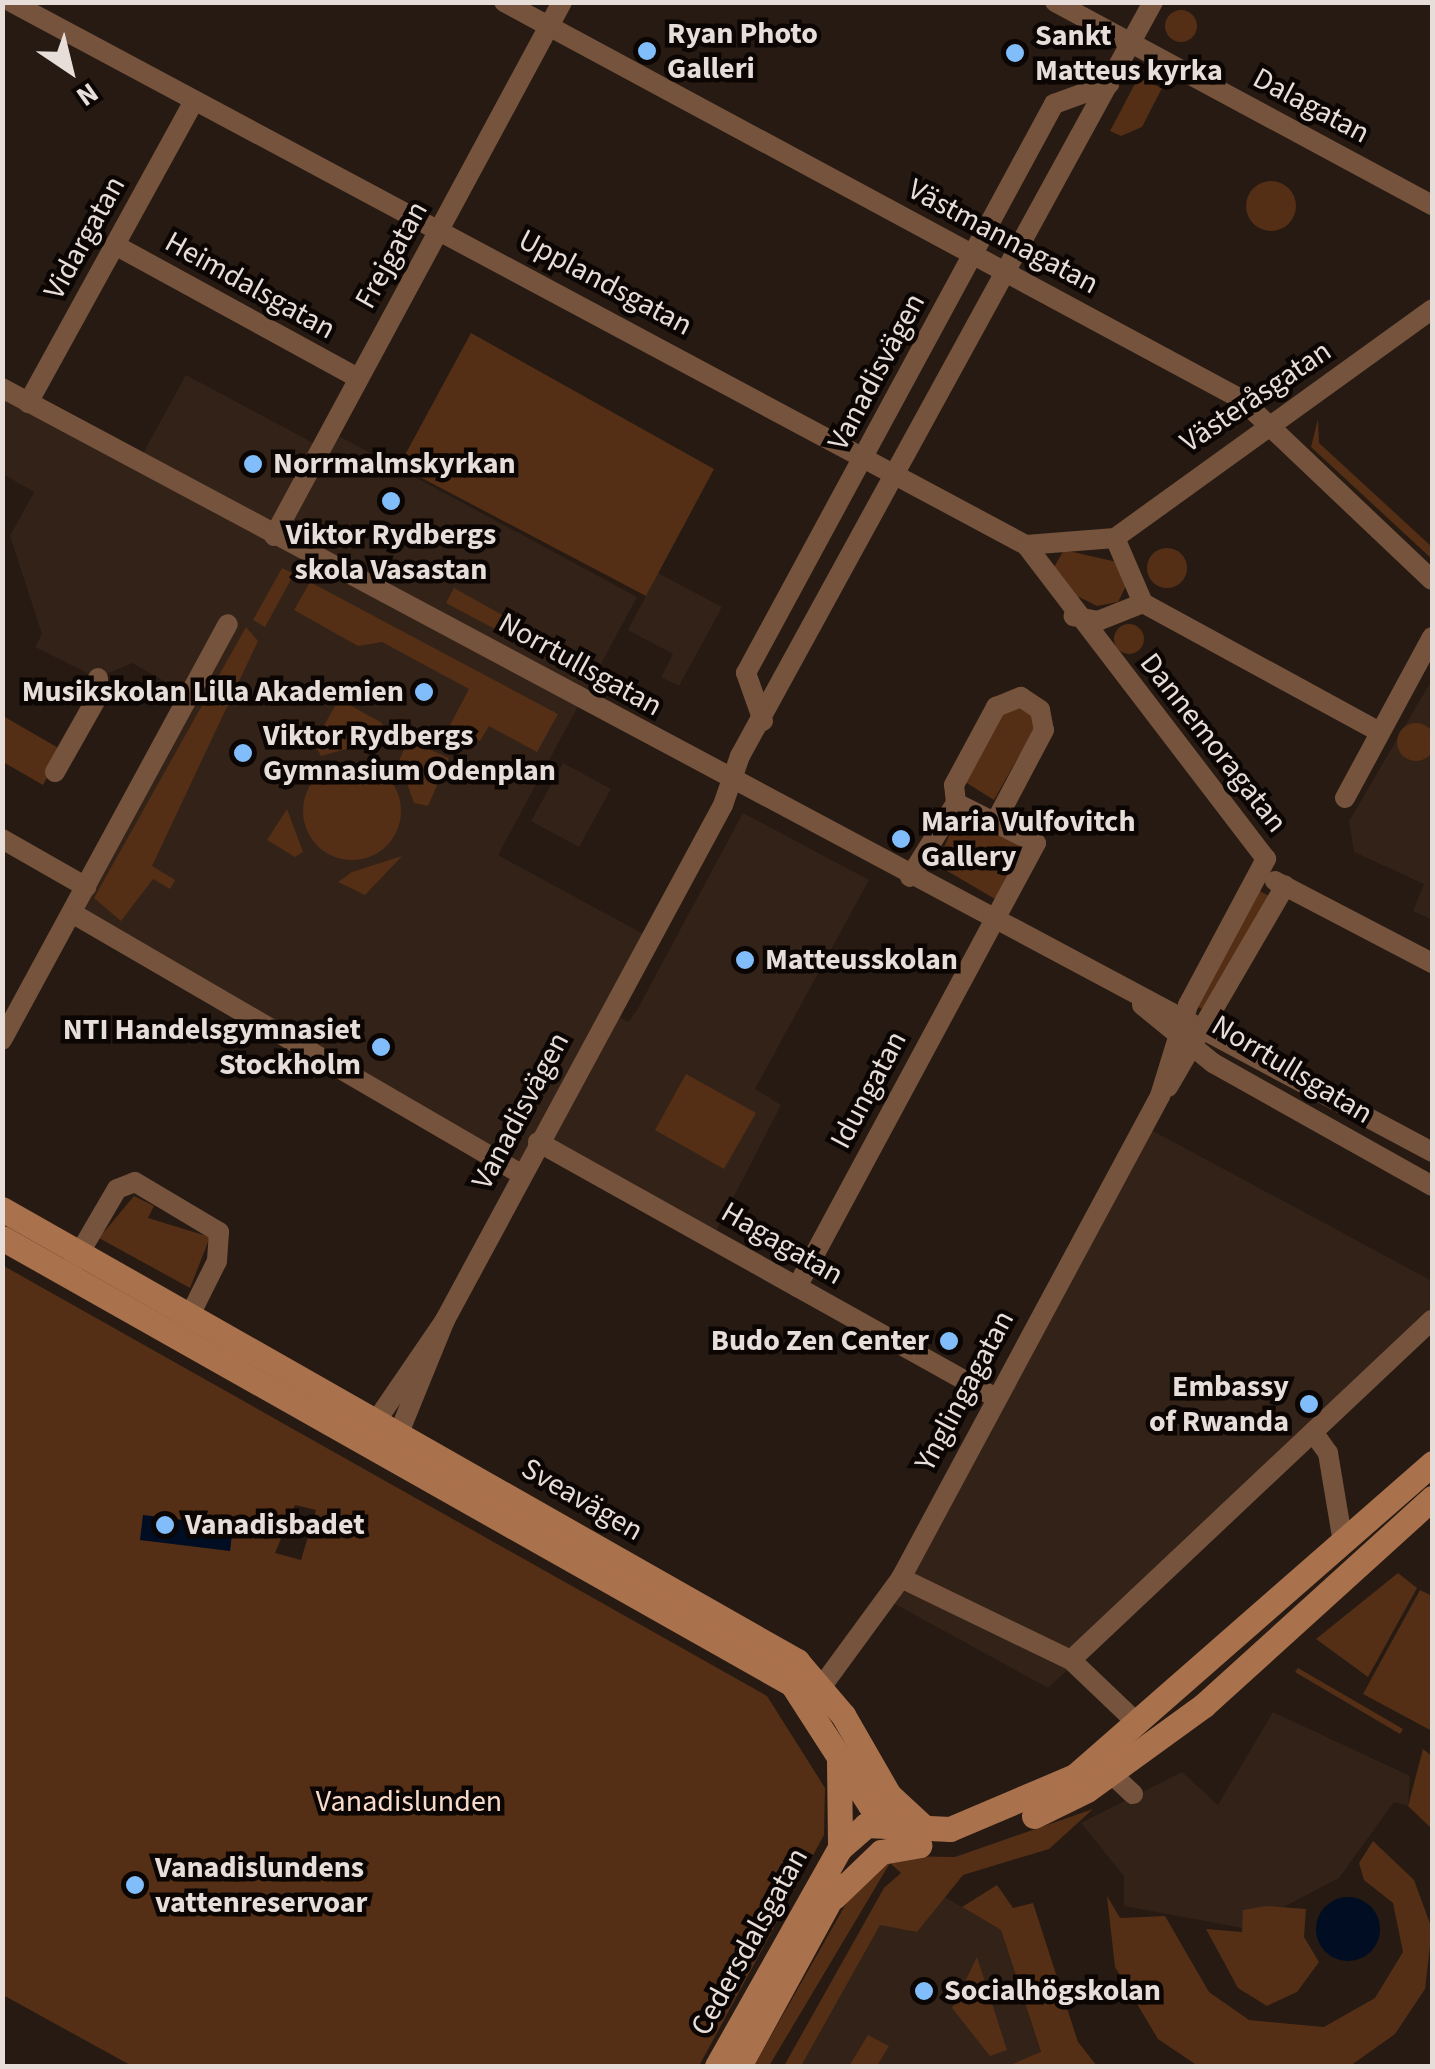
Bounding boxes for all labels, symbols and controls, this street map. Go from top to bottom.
place label: Ryan Photo Galleri [667,16,818,86]
place label: Sankt Matteus kyrka [1035,18,1223,88]
north arrow [20,20,120,120]
marker: Ryan Photo Galleri [636,40,658,62]
marker: Sankt Matteus kyrka [1004,42,1026,64]
street label: Dalagatan [1247,60,1375,152]
text: N [68,73,106,116]
street label: Vidargatan [37,170,133,306]
street label: Västmannagatan [902,172,1104,302]
street label: Frejgatan [348,195,436,315]
street label: Upplandsgatan [512,222,698,344]
street label: Heimdalsgatan [159,224,341,348]
street label: Vanadisvägen [821,287,933,457]
street label: Västeråsgatan [1174,333,1338,461]
place label: Norrmalmskyrkan [273,446,516,482]
marker: Norrmalmskyrkan [242,453,264,475]
marker: Viktor Rydbergs skola Vasastan [380,490,402,512]
place label: Viktor Rydbergs skola Vasastan [286,517,496,588]
street label: Norrtullsgatan [492,605,668,725]
street label: Dannemoragatan [1132,646,1294,840]
place label: Musikskolan Lilla Akademien [22,674,404,710]
marker: Musikskolan Lilla Akademien [413,681,435,703]
place label: Viktor Rydbergs Gymnasium Odenplan [263,718,556,788]
marker: Viktor Rydbergs Gymnasium Odenplan [232,742,254,764]
place label: Maria Vulfovitch Gallery [921,804,1136,874]
marker: Maria Vulfovitch Gallery [890,828,912,850]
place label: Matteusskolan [765,942,958,978]
marker: Matteusskolan [734,949,756,971]
street label: Norrtullsgatan [1205,1008,1379,1132]
place label: NTI Handelsgymnasiet Stockholm [63,1012,361,1082]
street label: Idungatan [823,1025,915,1155]
street label: Vanadisvägen [465,1026,577,1196]
marker: NTI Handelsgymnasiet Stockholm [370,1036,392,1058]
street label: Hagagatan [715,1195,849,1293]
street label: Ynglingagatan [908,1305,1022,1477]
place label: Budo Zen Center [711,1323,929,1359]
marker: Budo Zen Center [938,1330,960,1352]
place label: Embassy of Rwanda [1149,1369,1289,1440]
marker: Embassy of Rwanda [1298,1393,1320,1415]
street label: Sveavägen [515,1451,649,1549]
place label: Vanadisbadet [185,1507,365,1543]
marker: Vanadisbadet [154,1514,176,1536]
park label: Vanadislunden [316,1784,502,1820]
street label: Cedersdalsgatan [684,1842,816,2042]
place label: Vanadislundens vattenreservoar [155,1850,368,1920]
marker: Vanadislundens vattenreservoar [124,1874,146,1896]
place label: Socialhögskolan [944,1973,1161,2009]
marker: Socialhögskolan [913,1980,935,2002]

